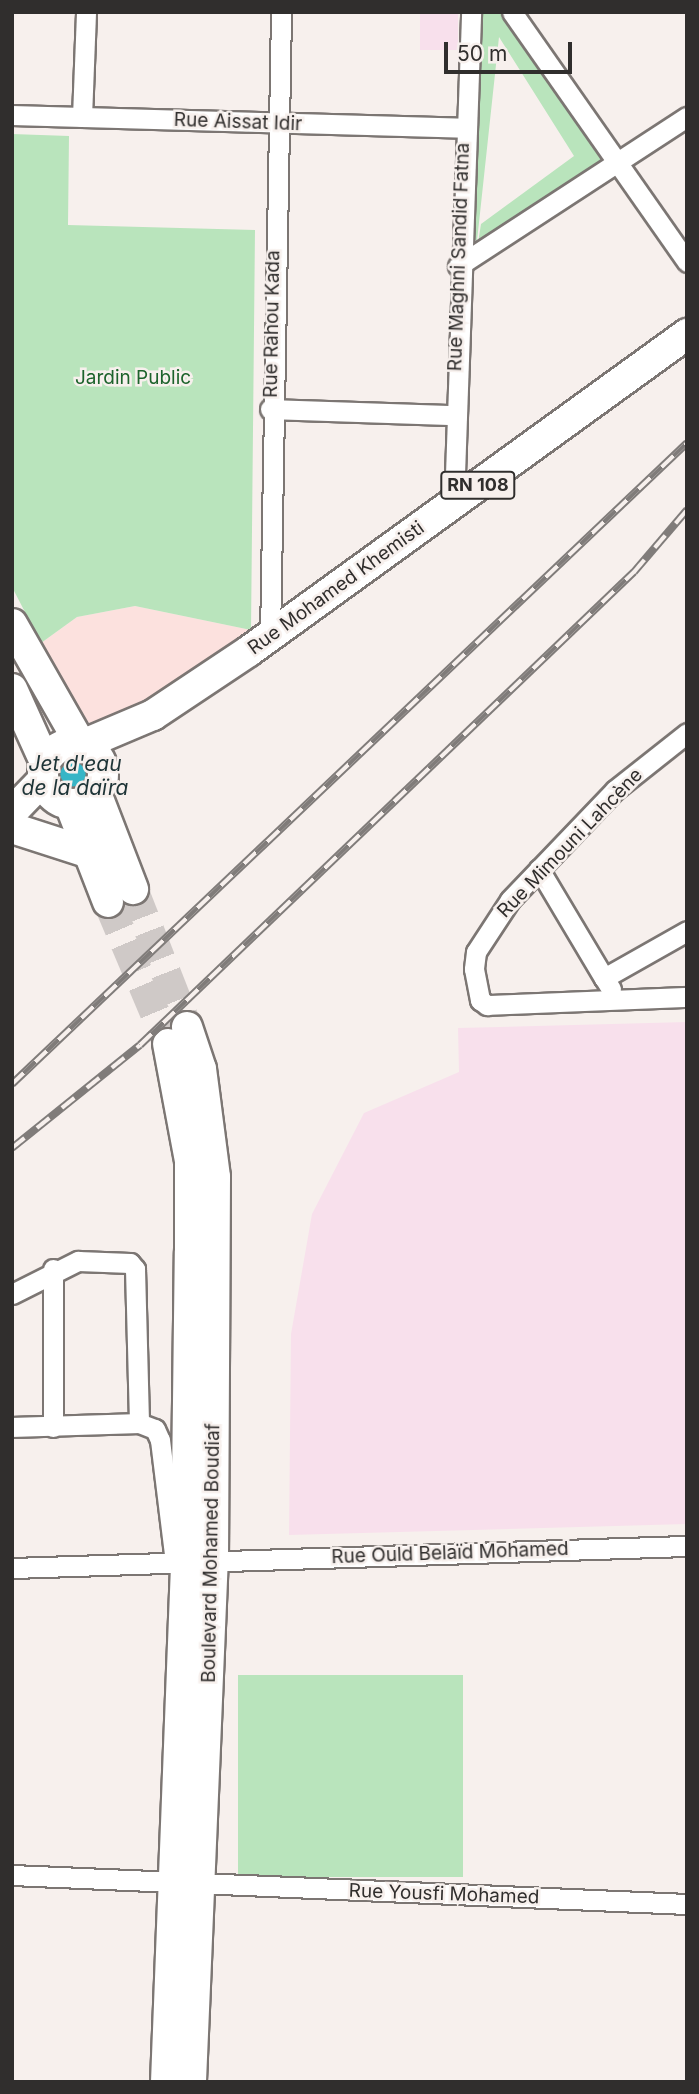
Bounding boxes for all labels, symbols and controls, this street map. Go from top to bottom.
scale bar [447,28,575,72]
text: 50 m [457,41,507,66]
street label: Rue Aissat Idir [173,108,303,136]
street label: Rue Maghni Sandid Fatna [444,142,474,372]
street label: Rue Rahou Kada [259,250,285,398]
park label: Jardin Public [75,367,191,389]
road number: RN 108 [440,471,516,500]
street label: Rue Mohamed Khemisti [243,516,429,660]
water label: Jet d'eau de la daïra [22,751,128,801]
street label: Rue Mimouni Lahcène [493,764,647,922]
street label: Boulevard Mohamed Boudiaf [197,1423,225,1683]
street label: Rue Ould Belaïd Mohamed [331,1537,569,1569]
street label: Rue Yousfi Mohamed [348,1879,540,1909]

